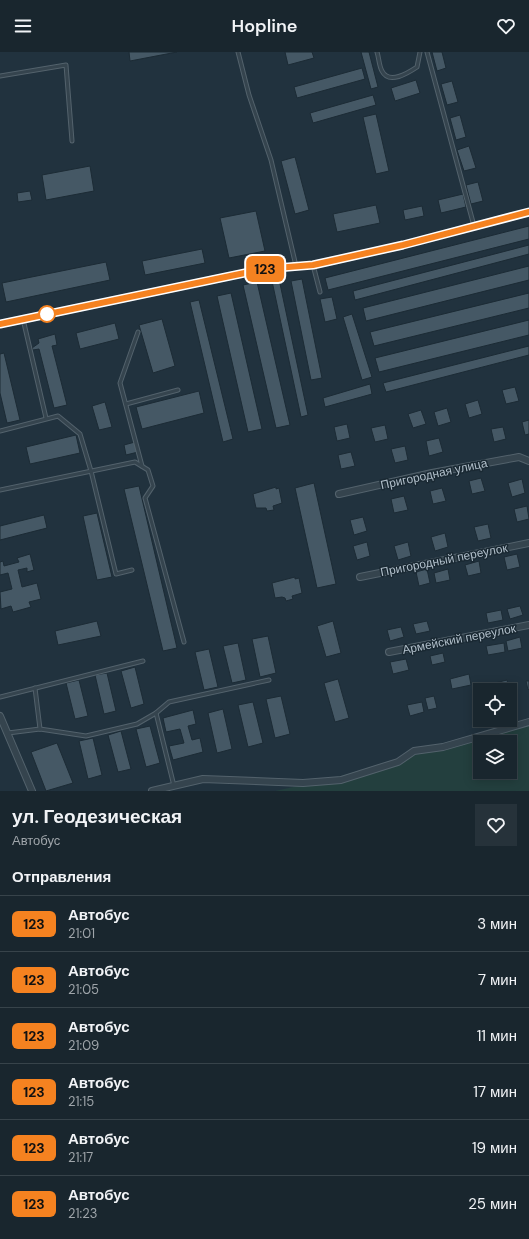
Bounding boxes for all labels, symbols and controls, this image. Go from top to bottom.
text: Hopline [231,14,298,38]
icon: menu [12,15,34,37]
icon: heart [495,15,517,37]
line badge: 123 [242,256,288,282]
text: 123 [254,260,276,278]
unlabelled marker [38,305,56,323]
street label: Пригородная улица [379,455,489,493]
street label: Пригородный переулок [379,540,510,580]
street label: Армейский переулок [401,620,518,658]
map controls [473,683,517,779]
button: locate [473,683,517,727]
button: layers [473,735,517,779]
text: ул. Геодезическая [12,804,182,829]
button: heart [475,804,517,846]
text: Автобус [12,832,60,849]
text: Отправления [12,867,111,887]
text: Автобус [68,905,130,925]
text: 3 мин [477,914,517,934]
text: 123 [23,915,45,933]
text: 21:01 [68,925,95,942]
text: Автобус [68,961,130,981]
text: 7 мин [478,970,517,990]
text: 123 [23,971,45,989]
text: 21:05 [68,981,99,998]
text: Автобус [68,1017,130,1037]
text: 11 мин [477,1026,517,1046]
text: 123 [23,1027,45,1045]
text: 21:09 [68,1037,99,1054]
text: Автобус [68,1073,130,1093]
text: 17 мин [473,1082,517,1102]
text: 123 [23,1083,45,1101]
text: 21:15 [68,1093,94,1110]
text: Автобус [68,1129,130,1149]
text: 19 мин [472,1138,517,1158]
text: 123 [23,1139,45,1157]
text: 21:17 [68,1149,93,1166]
text: Автобус [68,1185,130,1205]
text: 25 мин [468,1194,517,1214]
text: 123 [23,1195,45,1213]
text: 21:23 [68,1205,97,1222]

